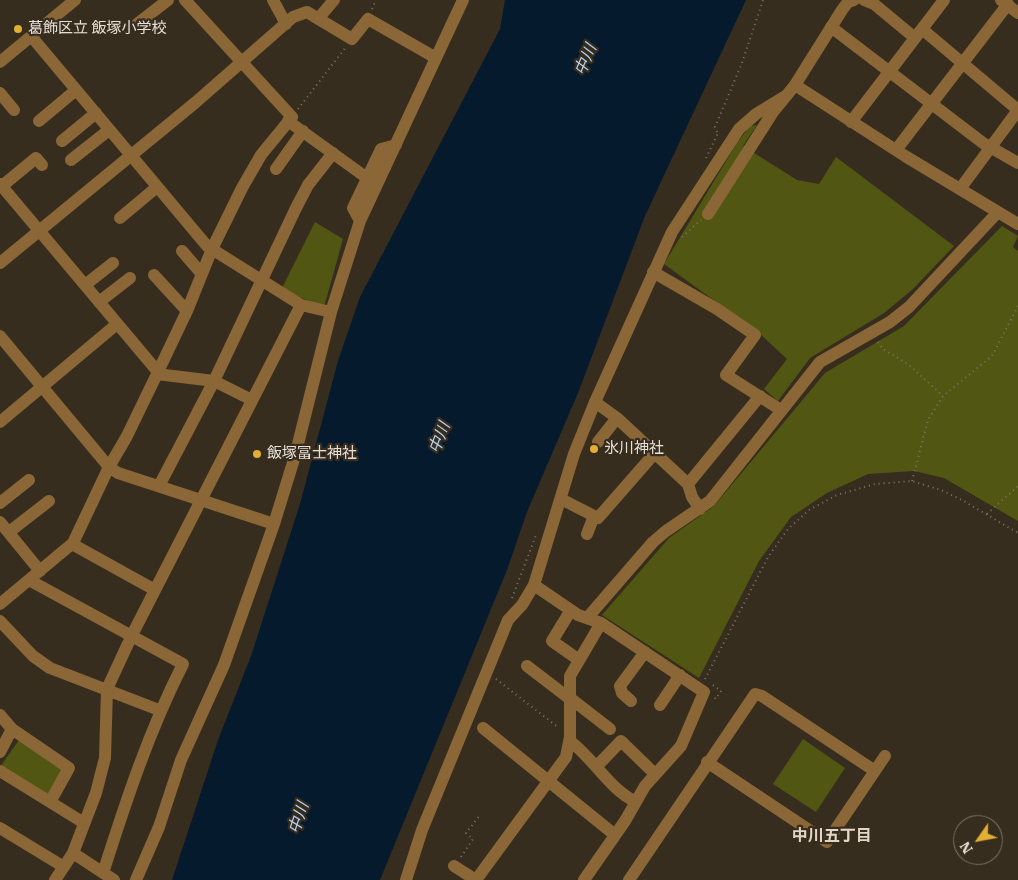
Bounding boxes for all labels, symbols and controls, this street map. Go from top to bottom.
place label: 葛飾区立 飯塚小学校 [28,20,166,38]
marker: 葛飾区立 飯塚小学校 [12,23,24,35]
water label: 中川 [571,42,601,78]
water label: 中川 [425,420,455,456]
place label: 氷川神社 [604,440,664,458]
marker: 氷川神社 [588,443,600,455]
place label: 飯塚冨士神社 [267,445,357,463]
marker: 飯塚冨士神社 [251,448,263,460]
water label: 中川 [285,800,313,836]
north arrow [953,815,1003,865]
district label: 中川五丁目 [792,826,872,846]
text: N [956,838,977,857]

